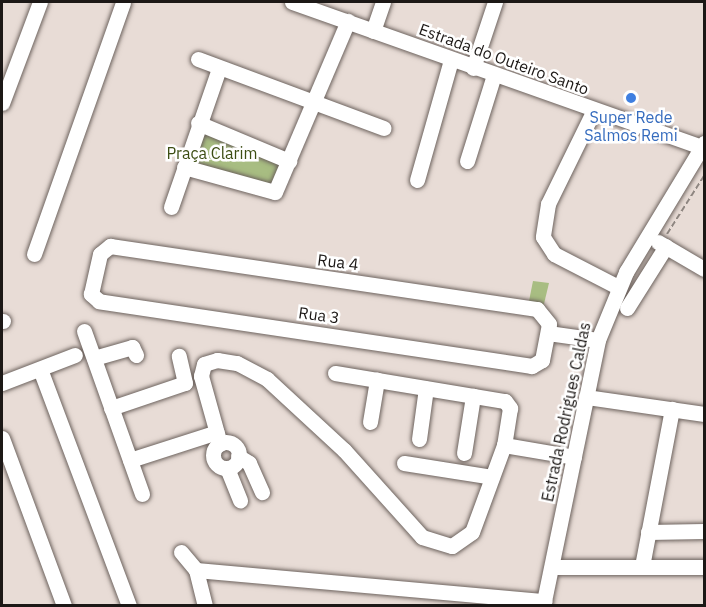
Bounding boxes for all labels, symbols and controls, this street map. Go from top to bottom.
street label: Estrada do Outeiro Santo [416,19,592,99]
marker: Super Rede Salmos Remi [624,91,638,105]
place label: Super Rede Salmos Remi [584,107,678,145]
park label: Praça Clarim [167,143,257,163]
street label: Rua 4 [316,250,360,274]
street label: Rua 3 [297,303,341,327]
street label: Estrada Rodrigues Caldas [538,321,594,503]

